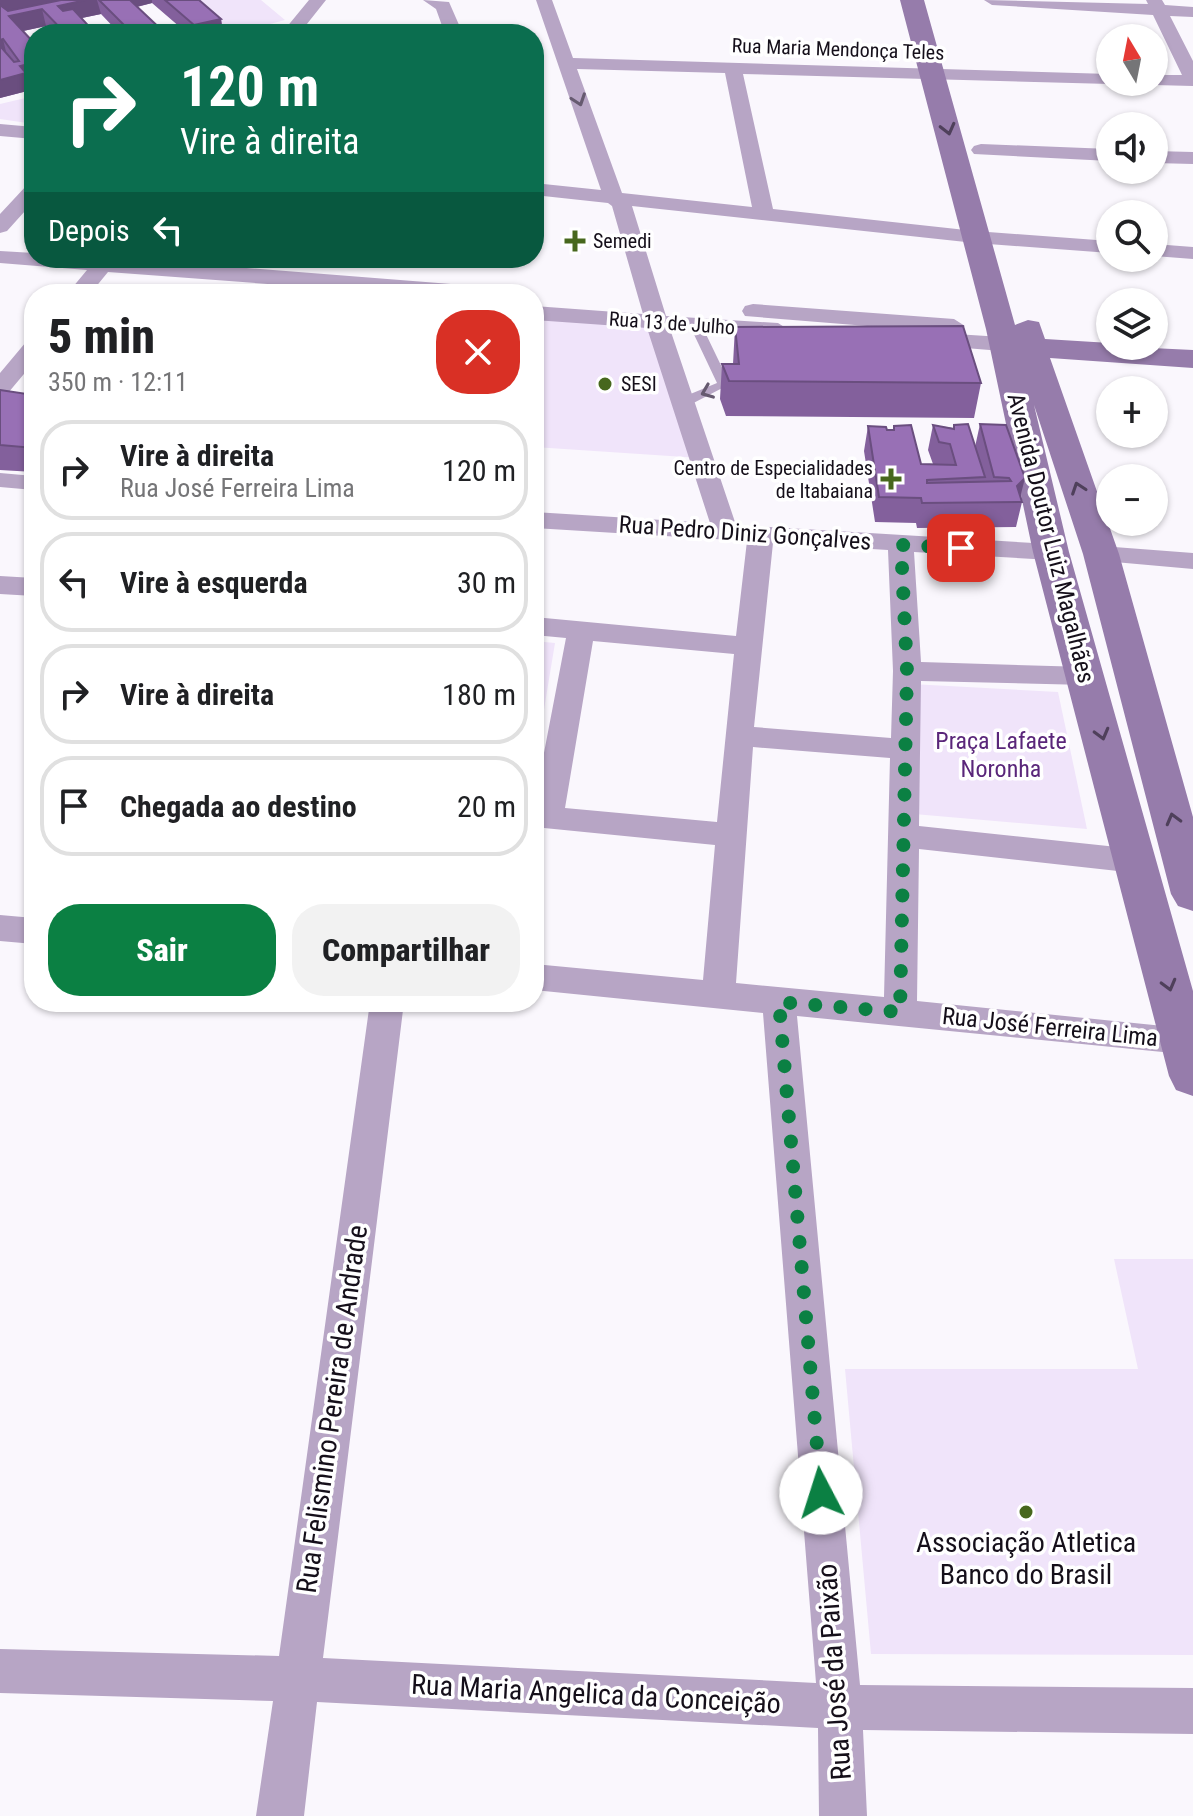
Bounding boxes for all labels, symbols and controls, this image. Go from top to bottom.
north arrow [1096,24,1168,96]
map controls [1096,24,1168,536]
street label: Rua Maria Mendonça Teles [731,33,945,65]
text: 120 m [180,54,319,120]
icon: right [48,56,152,160]
one-way arrow [569,92,586,106]
button: sound [1096,112,1168,184]
text: Vire à direita [180,121,360,163]
one-way arrow [938,122,955,136]
button: search [1096,200,1168,272]
icon: left [146,208,190,252]
text: Depois [48,213,130,248]
place label: Semedi [593,229,652,253]
marker: Semedi [564,230,586,252]
button: layers [1096,288,1168,360]
street label: Rua 13 de Julho [608,307,736,339]
text: 5 min [48,308,155,365]
button: close [436,310,520,394]
text: 350 m · 12:11 [48,367,188,397]
place label: SESI [621,372,657,396]
marker: SESI [596,375,614,393]
button: + [1096,376,1168,448]
one-way arrow [701,382,715,398]
street label: Avenida Doutor Luiz Magalhães [1001,390,1101,686]
text: Vire à direita [120,438,274,473]
icon: right [52,448,96,492]
text: 120 m [442,453,516,488]
place label: Centro de Especialidades de Itabaiana [673,456,873,503]
button: − [1096,464,1168,536]
marker: Centro de Especialidades de Itabaiana [880,468,902,490]
text: Rua José Ferreira Lima [120,473,355,503]
one-way arrow [1072,482,1088,496]
street label: Rua Pedro Diniz Gonçalves [618,510,872,556]
pin [927,514,995,582]
icon: arrive [939,526,983,570]
icon: left [52,560,96,604]
text: Vire à esquerda [120,565,308,600]
text: 30 m [457,565,516,600]
icon: right [52,672,96,716]
text: Vire à direita [120,677,274,712]
text: 180 m [442,677,516,712]
one-way arrow [1092,726,1109,740]
park label: Praça Lafaete Noronha [935,727,1067,783]
icon: arrive [52,784,96,828]
text: Chegada ao destino [120,789,357,824]
text: 20 m [457,789,516,824]
one-way arrow [1165,812,1182,826]
button: Sair [48,904,276,996]
button: Compartilhar [292,904,520,996]
one-way arrow [1159,977,1176,991]
street label: Rua José Ferreira Lima [941,1002,1159,1052]
street label: Rua Felismino Pereira de Andrade [290,1223,374,1595]
position arrow [779,1451,863,1535]
marker: Associação Atletica Banco do Brasil [1017,1503,1035,1521]
place label: Associação Atletica Banco do Brasil [916,1526,1136,1591]
street label: Rua José da Paixão [810,1563,858,1781]
street label: Rua Maria Angelica da Conceição [410,1668,782,1720]

